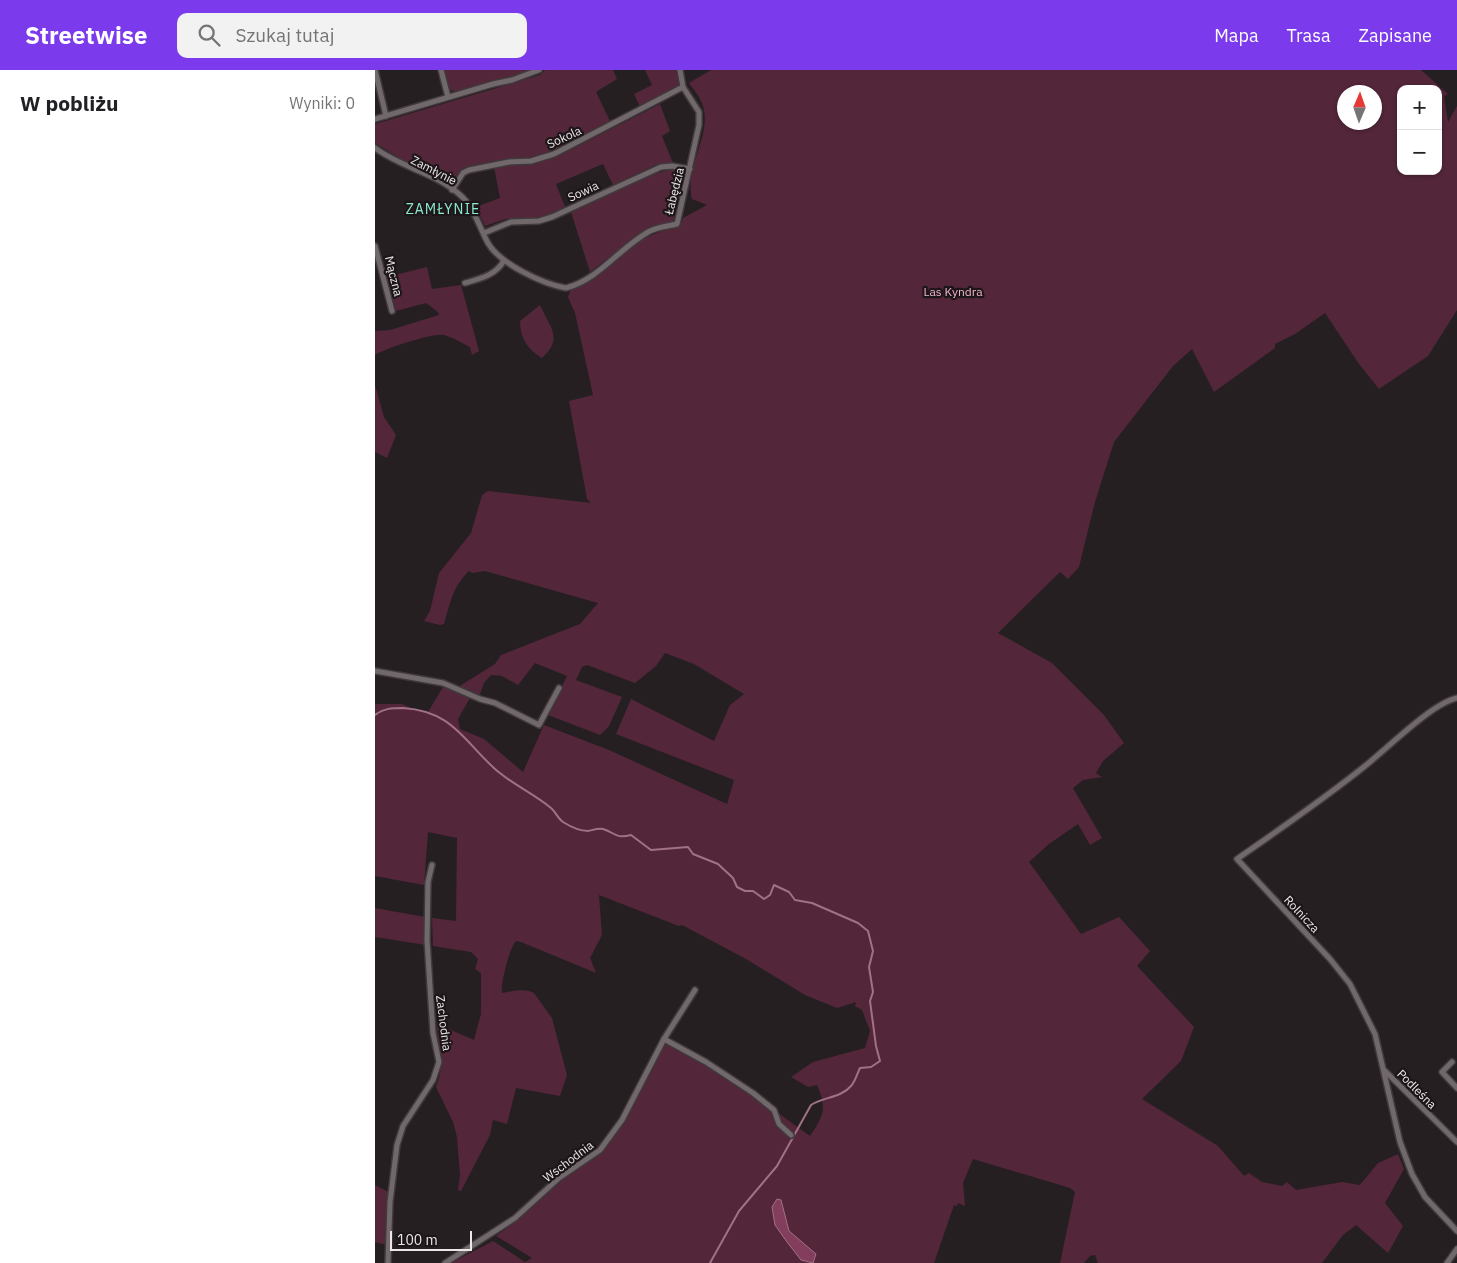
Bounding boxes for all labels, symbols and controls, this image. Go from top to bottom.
search box [177,13,527,58]
text: Streetwise [25,19,147,51]
icon: search [195,21,223,49]
text: Szukaj tutaj [235,23,334,47]
text: Mapa [1214,24,1259,47]
text: Trasa [1287,24,1331,47]
text: Zapisane [1359,24,1432,47]
north arrow [1337,85,1382,130]
map controls [1397,85,1442,175]
button: + [1397,85,1442,130]
text: W pobliżu [20,89,119,117]
text: Wyniki: 0 [289,93,355,113]
street label: Sokola [544,122,584,151]
button: − [1397,130,1442,175]
street label: Zamłynie [409,152,460,188]
street label: Łabędzia [661,165,687,217]
street label: Sowia [565,177,601,205]
district label: ZAMŁYNIE [406,200,480,218]
street label: Mączna [382,254,406,298]
park label: Las Kyndra [923,284,983,299]
street label: Rolnicza [1281,892,1323,936]
street label: Zachodnia [433,994,455,1052]
street label: Podleśna [1394,1066,1440,1112]
street label: Wschodnia [540,1137,597,1185]
scale bar [390,1228,473,1251]
text: 100 m [397,1231,438,1249]

